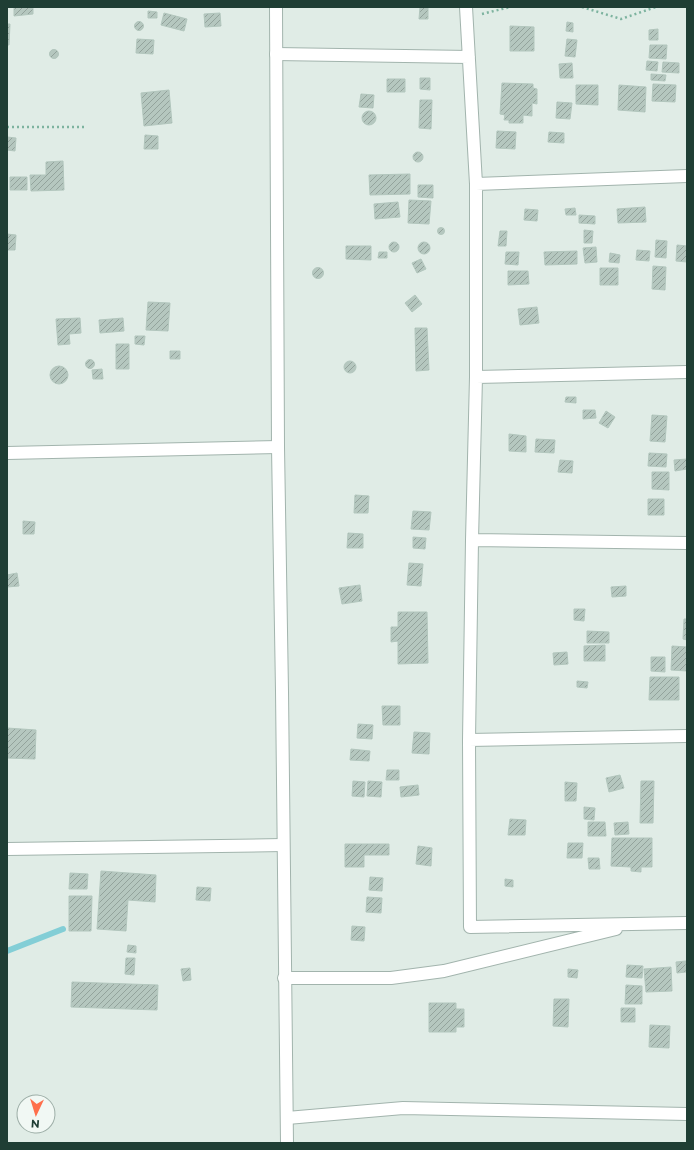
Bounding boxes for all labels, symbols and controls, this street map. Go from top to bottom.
north arrow [16,1094,56,1134]
text: N [30,1117,40,1131]

